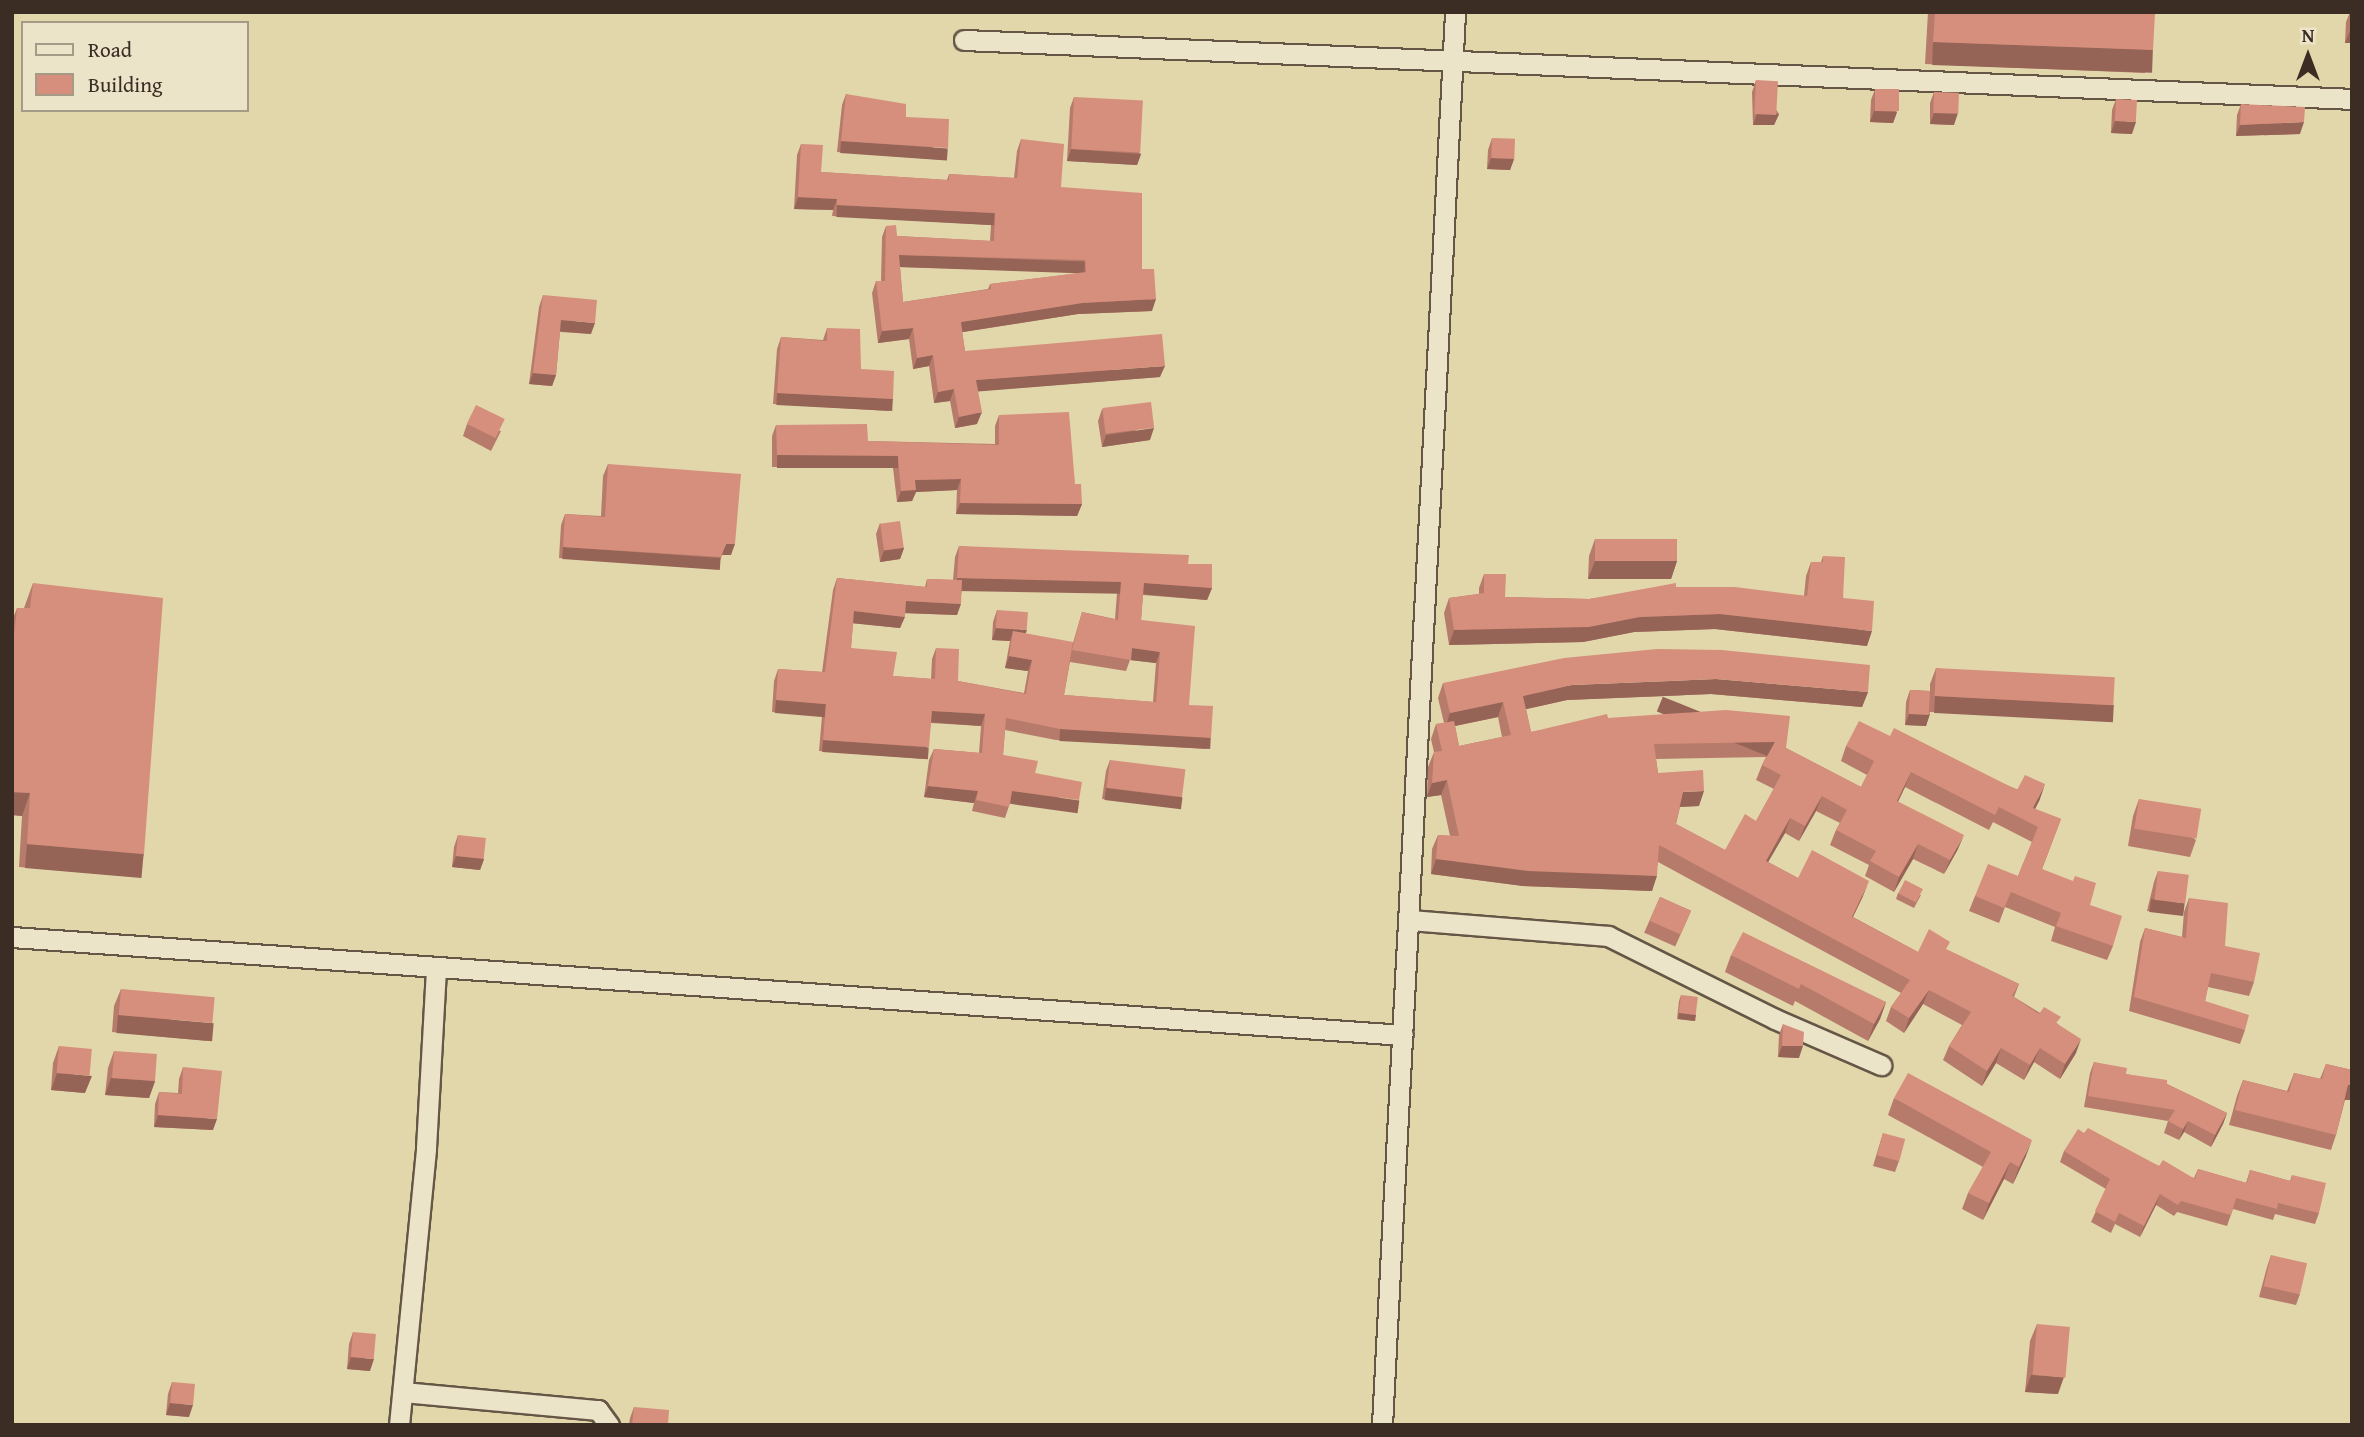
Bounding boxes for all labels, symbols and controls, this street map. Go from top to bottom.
legend [21,21,248,112]
north arrow [2273,21,2343,91]
text: N [2302,21,2314,49]
text: Road [88,34,132,65]
text: Building [88,69,162,100]

